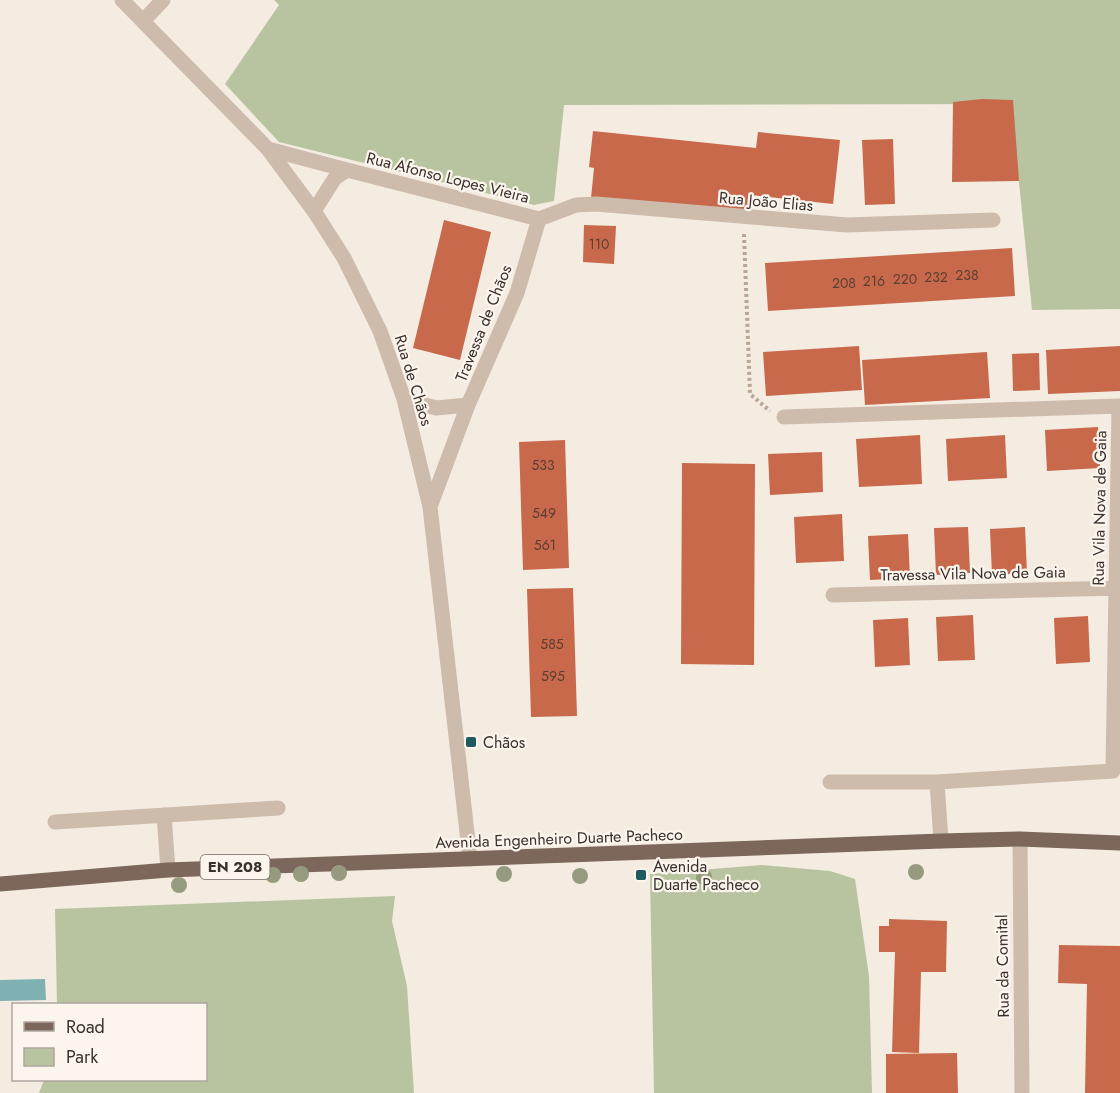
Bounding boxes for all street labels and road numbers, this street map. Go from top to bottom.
street label: Rua Afonso Lopes Vieira [364,146,532,209]
street label: Rua João Elias [718,186,814,217]
street label: Travessa de Chãos [450,261,517,385]
street label: Rua de Chãos [389,332,438,429]
street label: Rua Vila Nova de Gaia [1087,430,1112,586]
street label: Travessa Vila Nova de Gaia [880,560,1066,587]
street label: Avenida Engenheiro Duarte Pacheco [435,823,683,854]
road number: EN 208 [200,855,270,879]
street label: Rua da Comital [990,914,1015,1018]

